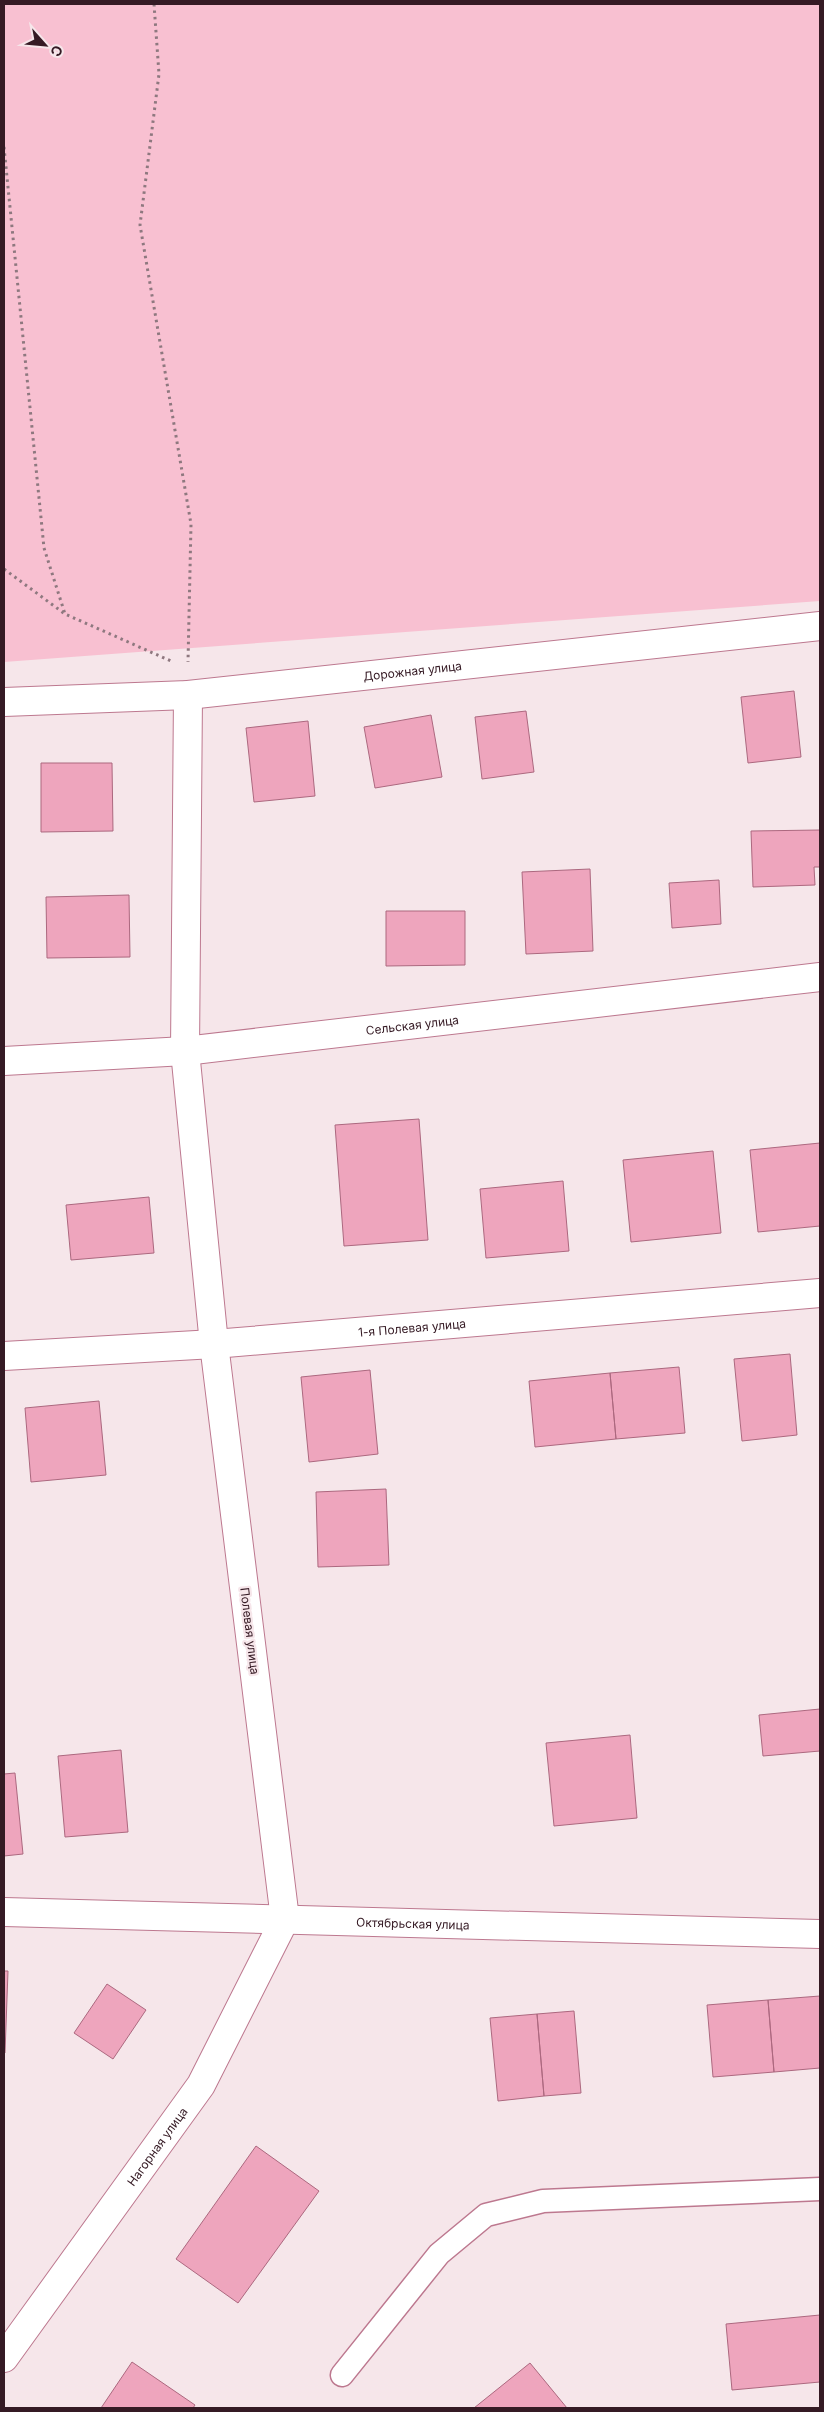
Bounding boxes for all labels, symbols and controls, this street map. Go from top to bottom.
north arrow [20,20,70,70]
text: С [47,43,67,60]
street label: Дорожная улица [362,658,463,683]
street label: Сельская улица [365,1012,460,1037]
street label: 1-я Полевая улица [357,1315,466,1339]
street label: Полевая улица [237,1587,263,1675]
street label: Октябрьская улица [356,1914,470,1932]
street label: Нагорная улица [123,2104,190,2189]

